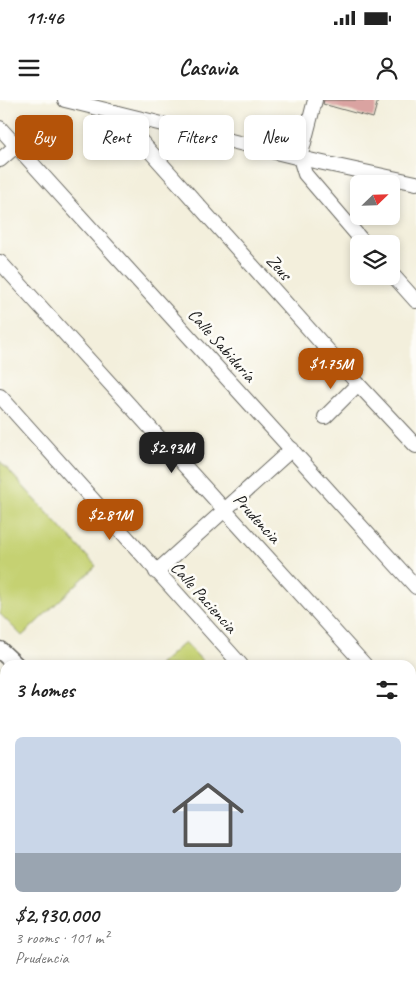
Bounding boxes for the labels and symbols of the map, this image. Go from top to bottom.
north arrow [350,175,400,225]
street label: Zeus [262,249,298,286]
street label: Calle Sabiduría [183,304,262,387]
pin: $1.75M [290,348,372,390]
pin: $2.93M [131,432,213,474]
street label: Prudencia [229,488,286,549]
pin: $2.81M [69,498,151,541]
street label: Calle Paciencia [166,556,243,638]

